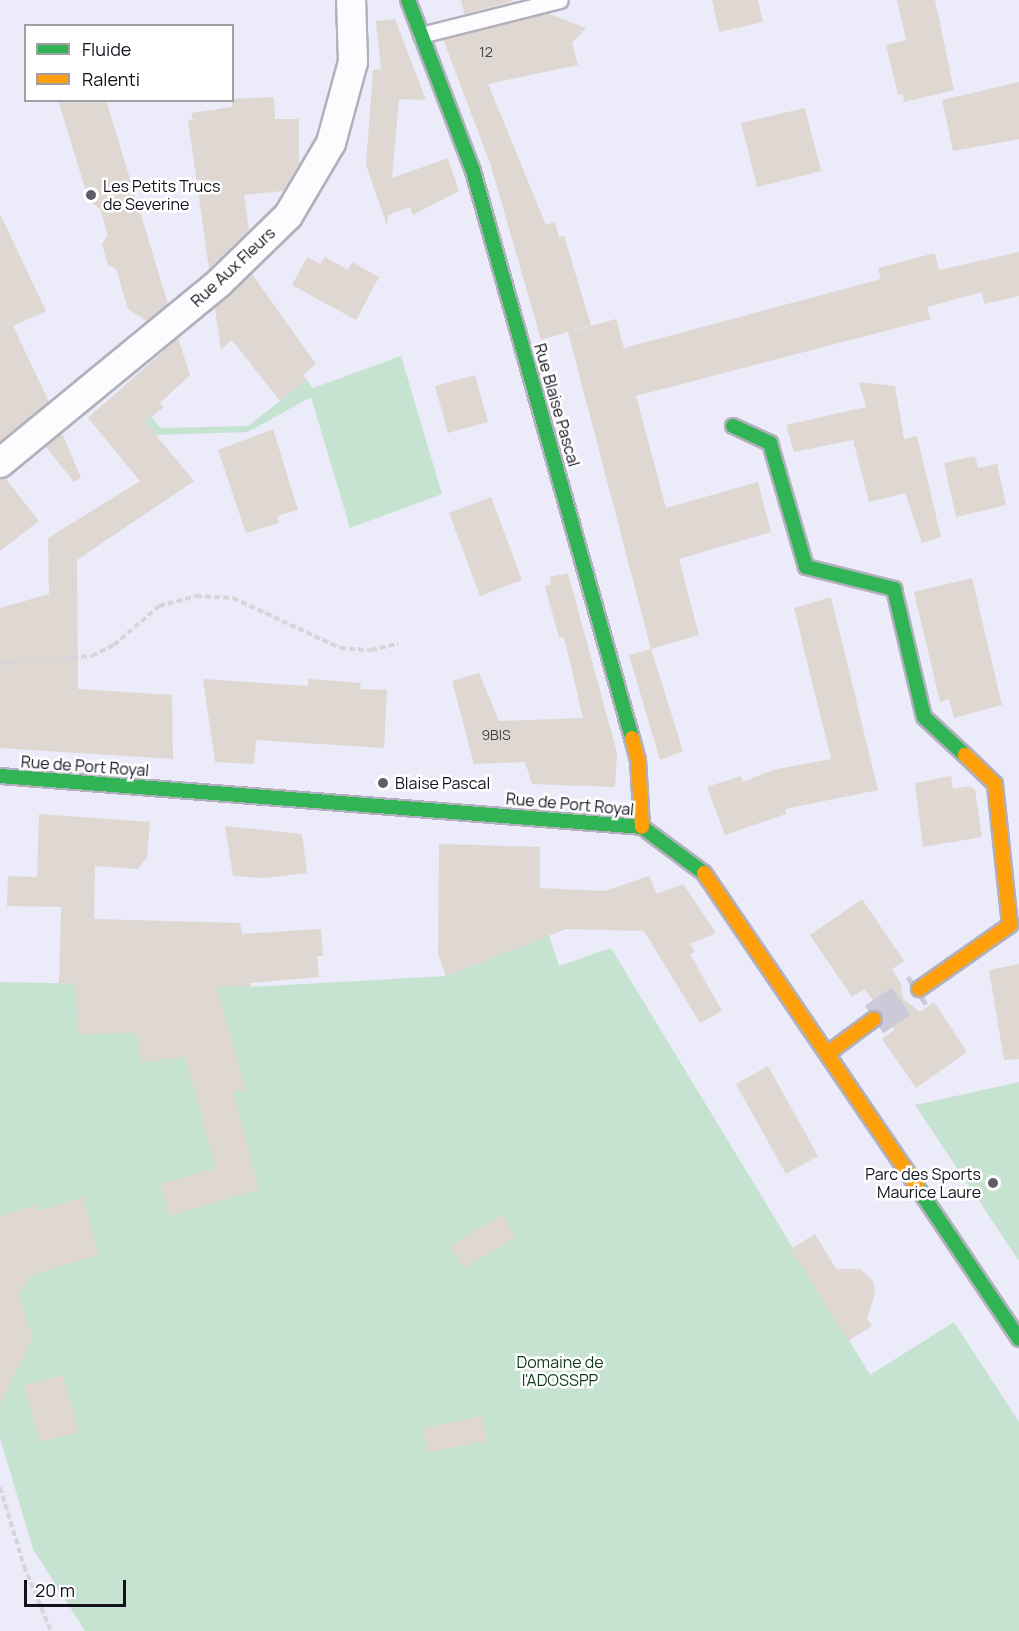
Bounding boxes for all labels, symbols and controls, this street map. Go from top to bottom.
legend [24,24,234,102]
text: Fluide [82,37,131,61]
house number: 12 [479,44,493,60]
text: Ralenti [82,67,140,91]
place label: Les Petits Trucs de Severine [103,176,221,214]
marker: Les Petits Trucs de Severine [84,188,98,202]
street label: Rue Aux Fleurs [187,223,279,311]
street label: Rue Blaise Pascal [530,341,584,469]
house number: 9BIS [481,727,511,743]
street label: Rue de Port Royal [20,752,150,780]
place label: Blaise Pascal [395,773,490,793]
marker: Blaise Pascal [376,776,390,790]
street label: Rue de Port Royal [505,789,635,819]
place label: Parc des Sports Maurice Laure [865,1164,981,1202]
marker: Parc des Sports Maurice Laure [986,1176,1000,1190]
park label: Domaine de l'ADOSSPP [516,1352,604,1390]
scale bar [27,1568,129,1606]
text: 20 m [35,1578,75,1602]

